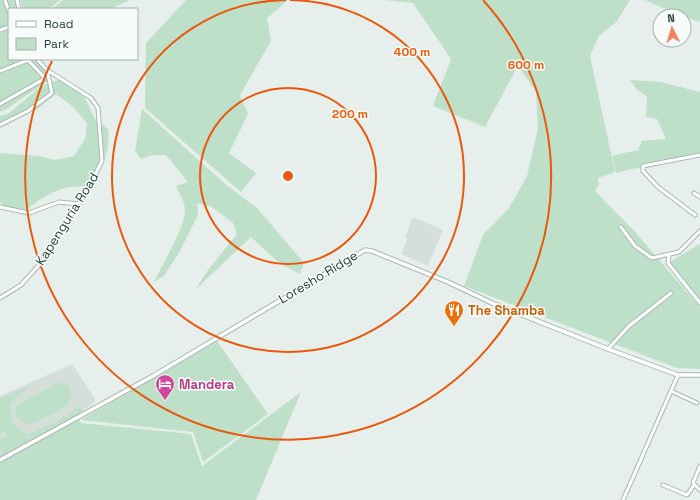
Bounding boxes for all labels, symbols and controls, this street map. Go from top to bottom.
legend [8,8,138,60]
north arrow [652,8,692,48]
text: N [667,11,675,25]
text: Road [44,16,73,32]
text: Park [44,36,69,52]
text: 400 m [394,44,430,60]
text: 600 m [508,57,544,73]
text: 200 m [332,106,368,122]
street label: Kapenguria Road [32,169,102,269]
centre of rings [281,169,295,183]
street label: Loresho Ridge [275,247,361,307]
restaurant icon: The Shamba [443,299,465,327]
place label: The Shamba [468,302,545,319]
hotel icon: Mandera [154,373,176,401]
place label: Mandera [179,376,235,393]

